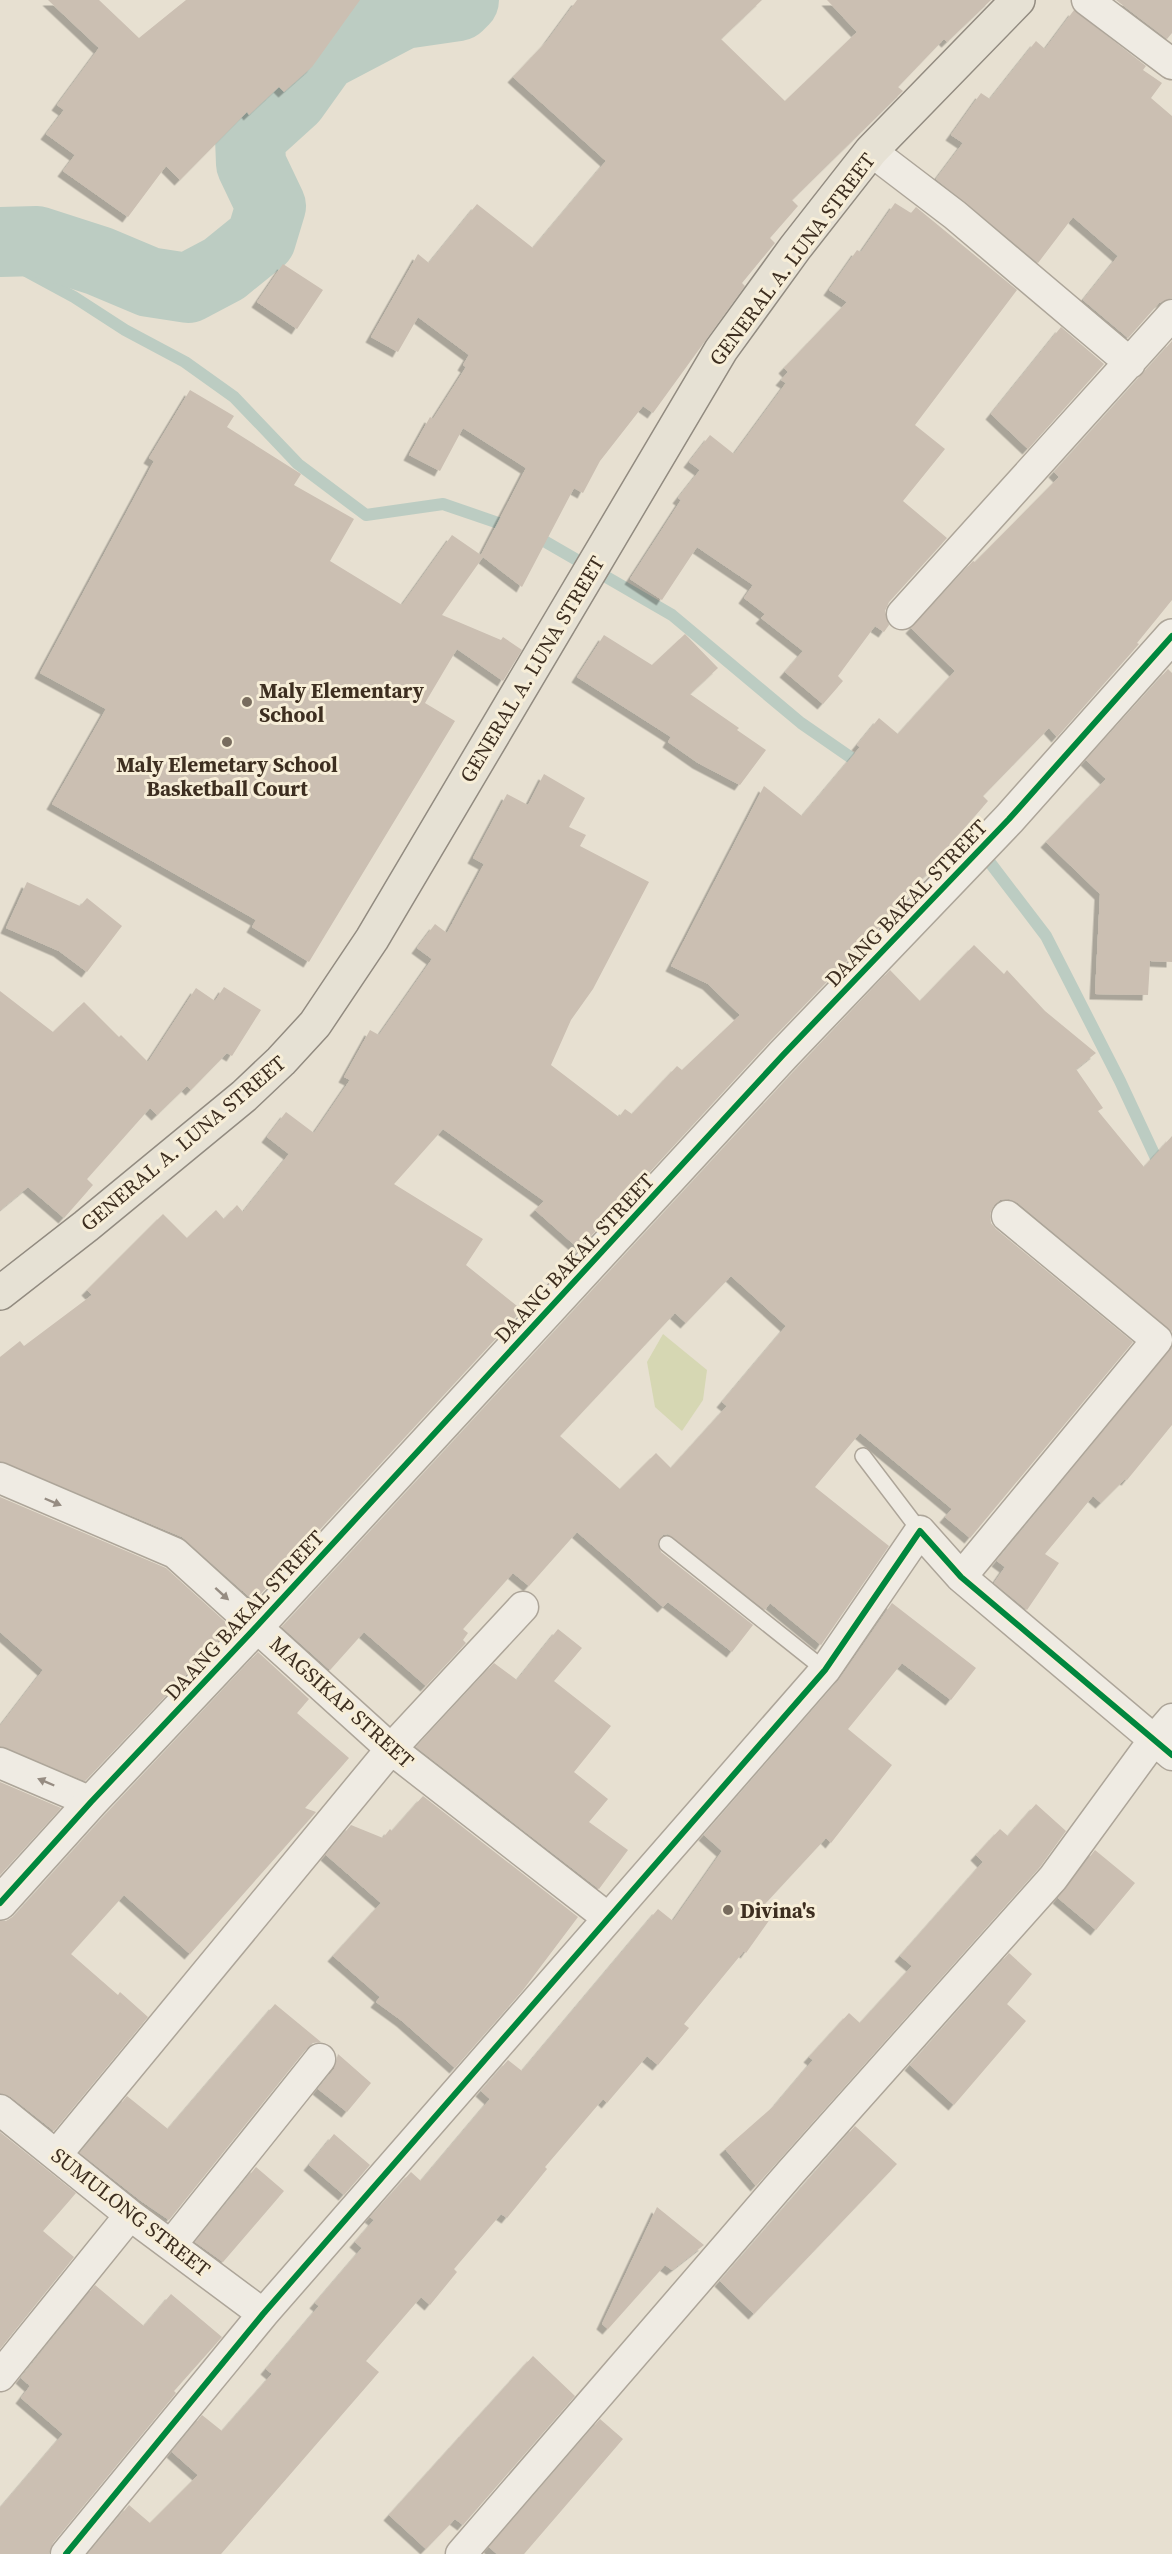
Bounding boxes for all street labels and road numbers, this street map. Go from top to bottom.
street label: GENERAL A. LUNA STREET [702,146,882,371]
street label: GENERAL A. LUNA STREET [453,550,611,788]
street label: DAANG BAKAL STREET [818,813,994,993]
street label: GENERAL A. LUNA STREET [74,1048,292,1238]
street label: DAANG BAKAL STREET [488,1167,661,1349]
street label: DAANG BAKAL STREET [158,1524,331,1706]
street label: MAGSIKAP STREET [264,1629,421,1775]
street label: SUMULONG STREET [45,2141,217,2284]

